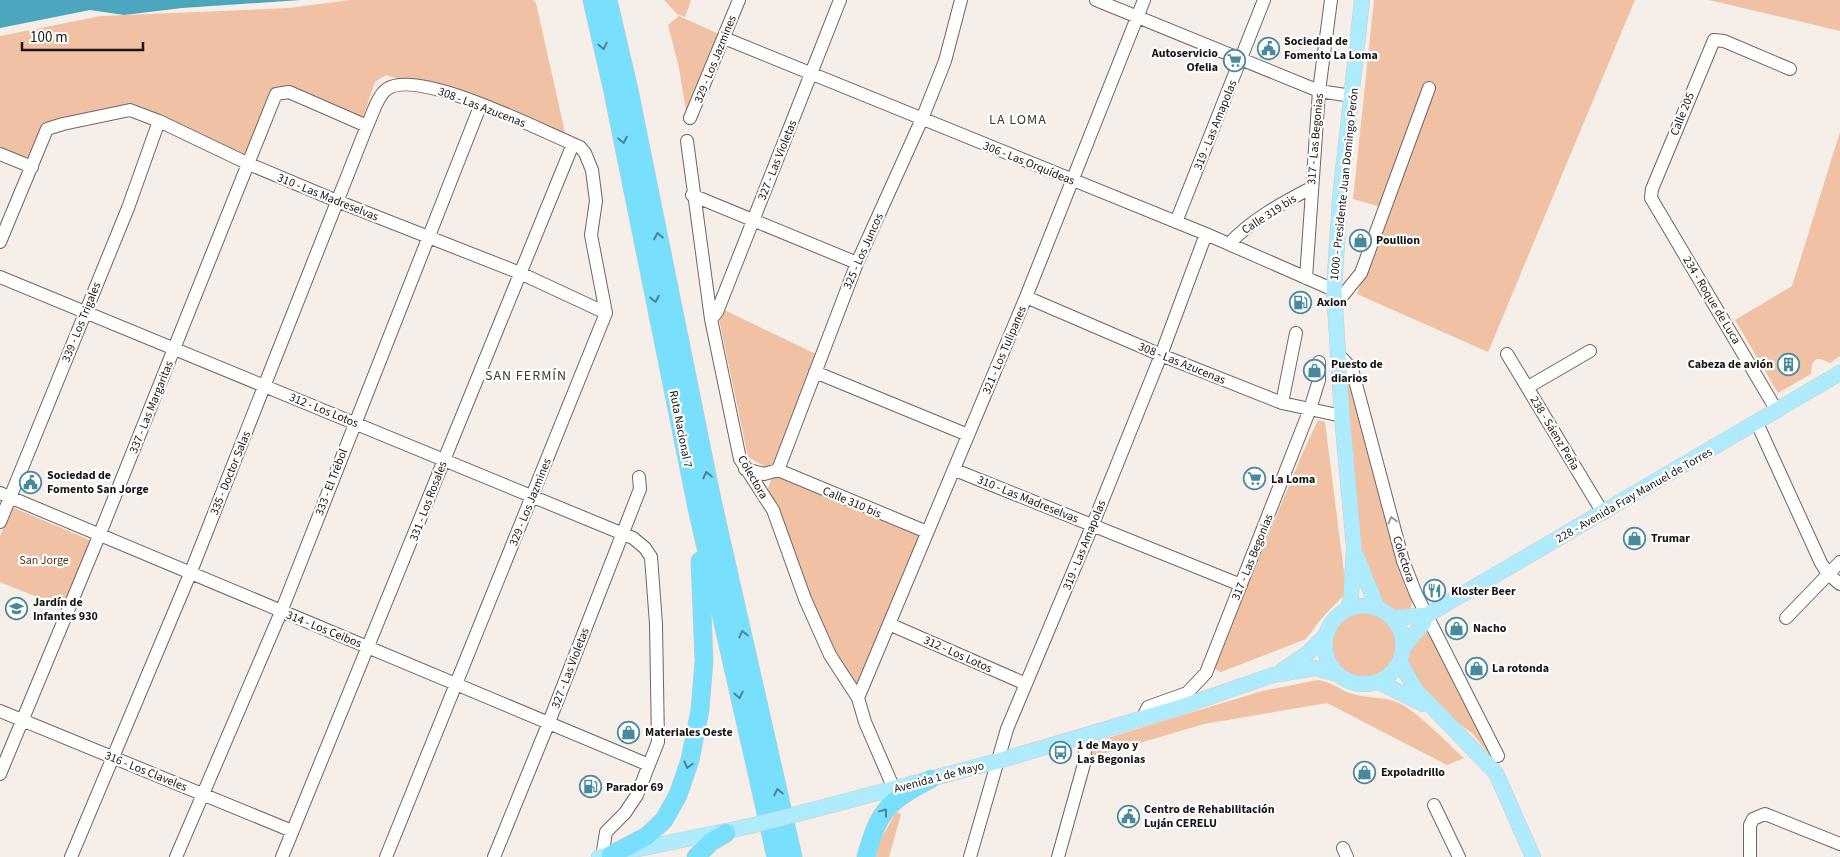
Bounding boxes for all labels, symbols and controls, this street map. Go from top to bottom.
street label: 329 - Los Jazmines [690,13,741,106]
scale bar [22,20,144,52]
text: 100 m [30,27,68,48]
place label: Sociedad de Fomento La Loma [1284,33,1378,64]
public building icon: Sociedad de Fomento La Loma [1256,36,1280,60]
one-way arrow [597,42,608,51]
place label: Autoservicio Ofelia [1151,45,1218,76]
supermarket icon: Autoservicio Ofelia [1222,48,1246,72]
street label: 319 - Las Amapolas [1190,78,1241,173]
street label: 308 - Las Azucenas [436,83,528,132]
street label: 1000 - Presidente Juan Domingo Perón [1326,87,1363,281]
street label: Calle 205 [1666,90,1699,138]
street label: 317 - Las Begonias [1303,93,1328,185]
district label: LA LOMA [989,110,1047,130]
street label: 327 - Las Violetas [754,118,801,203]
one-way arrow [617,136,628,144]
street label: 306 - Las Orquídeas [980,137,1077,190]
street label: 310 - Las Madreselvas [275,169,381,226]
street label: Calle 319 bis [1239,190,1300,239]
street label: 325 - Los Juncos [839,210,888,292]
shop icon: Poullion [1348,228,1372,252]
one-way arrow [654,232,664,241]
place label: Poullion [1376,232,1420,249]
street label: 234 - Roque de Luca [1679,253,1745,347]
street label: 339 - Los Trigales [58,280,105,365]
fuel station icon: Axion [1289,290,1313,314]
place label: Axion [1316,294,1347,311]
one-way arrow [650,295,660,304]
street label: 321 - Los Tulipanes [978,303,1031,397]
street label: 308 - Las Azucenas [1136,338,1228,389]
building icon: Cabeza de avión [1777,352,1801,376]
place label: Puesto de diarios [1331,356,1383,387]
place label: Cabeza de avión [1688,356,1773,373]
street label: 337 - Las Margaritas [125,358,178,456]
shop icon: Puesto de diarios [1303,359,1327,383]
district label: SAN FERMÍN [485,366,567,386]
street label: 312 - Los Lotos [287,389,361,432]
street label: Ruta Nacional 7 [665,389,696,469]
street label: 238 - Sáenz Peña [1526,393,1583,474]
street label: 335 - Doctor Salas [206,429,255,518]
street label: 228 - Avenida Fray Manuel de Torres [1553,444,1716,547]
street label: 333 - El Trébol [311,446,352,518]
street label: Colectora [733,452,772,502]
street label: 329 - Los Jazmines [505,456,556,549]
street label: 331 - Los Rosales [405,459,452,544]
place label: Sociedad de Fomento San Jorge [47,467,149,498]
supermarket icon: La Loma [1243,467,1267,491]
public building icon: Sociedad de Fomento San Jorge [19,470,43,494]
one-way arrow [702,471,713,480]
street label: 310 - Las Madreselvas [975,471,1081,528]
place label: La Loma [1271,471,1315,488]
street label: Calle 310 bis [820,482,884,522]
street label: 319 - Las Amapolas [1059,498,1110,593]
street label: 317 - Las Begonias [1227,512,1278,603]
one-way arrow [1388,517,1398,525]
shop icon: Trumar [1623,526,1647,550]
place label: Trumar [1651,530,1690,547]
street label: Colectora [1388,534,1419,585]
park label: San Jorge [19,552,69,569]
restaurant icon: Kloster Beer [1423,579,1447,603]
place label: Kloster Beer [1451,583,1516,600]
place label: Jardín de Infantes 930 [33,594,98,625]
school or university icon: Jardín de Infantes 930 [5,597,29,621]
street label: 314 - Los Ceibos [284,607,364,652]
shop icon: Nacho [1445,616,1469,640]
place label: Nacho [1473,620,1507,637]
street label: 327 - Las Violetas [547,625,594,711]
one-way arrow [738,629,748,638]
street label: 312 - Los Lotos [921,632,995,677]
shop icon: La rotonda [1464,656,1488,680]
place label: La rotonda [1492,660,1549,677]
one-way arrow [733,690,744,699]
shop icon: Materiales Oeste [617,720,641,744]
place label: Materiales Oeste [645,724,733,741]
place label: 1 de Mayo y Las Begonias [1077,737,1145,768]
bus stop icon: 1 de Mayo y Las Begonias [1049,740,1073,764]
street label: 316 - Los Claveles [102,747,190,796]
street label: Avenida 1 de Mayo [892,757,986,798]
one-way arrow [684,760,694,768]
shop icon: Expoladrillo [1353,760,1377,784]
place label: Expoladrillo [1381,764,1445,781]
fuel station icon: Parador 69 [578,775,602,799]
place label: Parador 69 [606,779,663,796]
one-way arrow [773,788,784,797]
place label: Centro de Rehabilitación Luján CERELU [1144,801,1275,832]
public building icon: Centro de Rehabilitación Luján CERELU [1116,804,1140,828]
one-way arrow [878,808,887,818]

